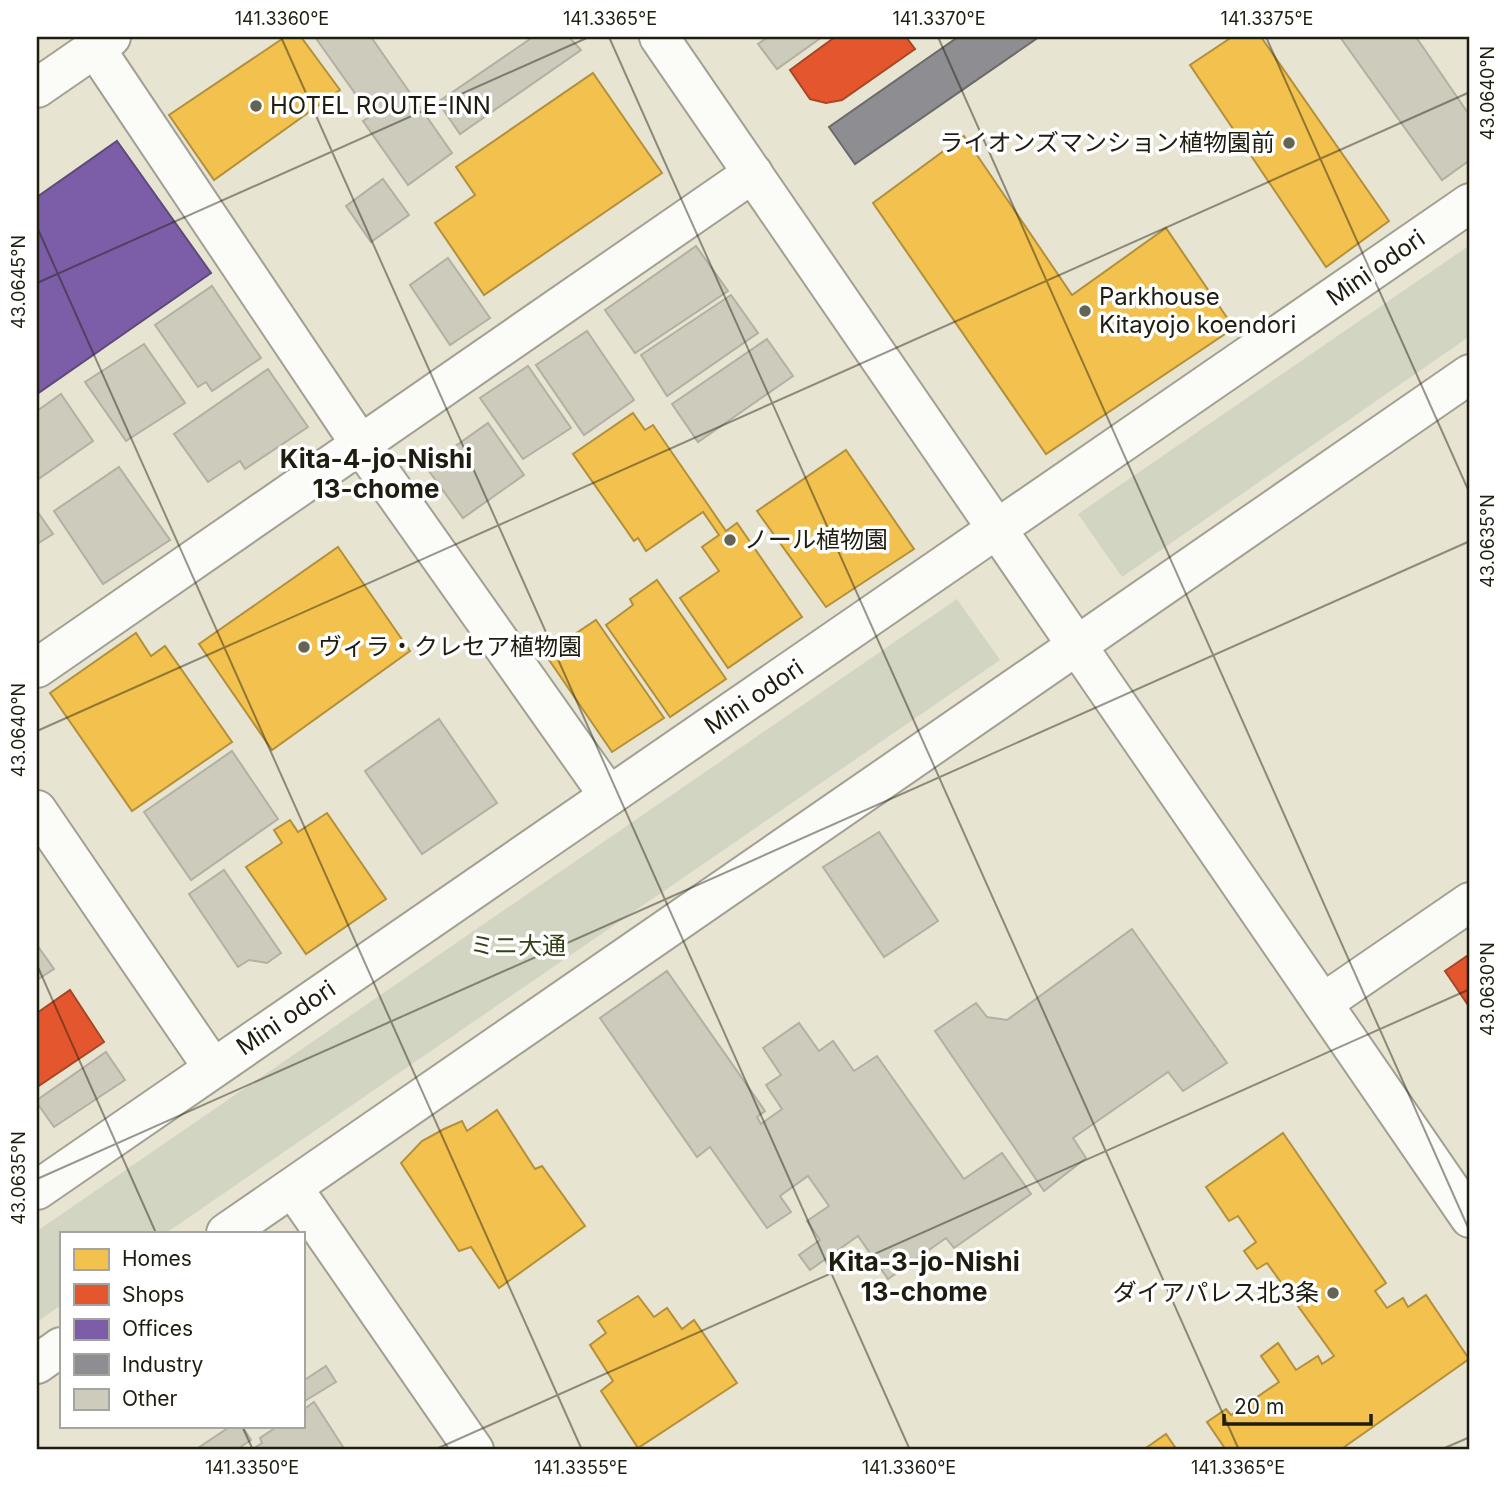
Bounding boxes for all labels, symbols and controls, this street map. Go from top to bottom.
text: 141.3360°E [235,8,329,29]
text: 141.3365°E [563,8,657,29]
text: 141.3370°E [892,8,986,29]
text: 141.3375°E [1221,8,1313,29]
text: 43.0640°N [1477,46,1498,140]
place label: HOTEL ROUTE-INN [270,91,491,120]
marker: HOTEL ROUTE-INN [248,98,264,114]
place label: ライオンズマンション植物園前 [939,128,1275,157]
marker: ライオンズマンション植物園前 [1281,135,1297,151]
street label: Mini odori [1321,223,1430,312]
text: 43.0645°N [8,235,29,329]
place label: Parkhouse Kitayojo koendori [1099,282,1296,339]
marker: Parkhouse Kitayojo koendori [1077,303,1093,319]
district label: Kita-4-jo-Nishi 13-chome [280,443,472,504]
text: 43.0635°N [1477,494,1498,588]
place label: ノール植物園 [744,525,888,554]
marker: ノール植物園 [722,532,738,548]
place label: ヴィラ・クレセア植物園 [318,632,582,661]
marker: ヴィラ・クレセア植物園 [296,639,312,655]
street label: Mini odori [699,653,809,740]
text: 43.0640°N [8,683,29,777]
park label: ミニ大通 [470,931,566,960]
text: 43.0630°N [1477,942,1498,1036]
street label: Mini odori [231,974,341,1061]
text: 43.0635°N [8,1131,29,1225]
legend [60,1232,304,1428]
text: Homes [122,1246,192,1271]
district label: Kita-3-jo-Nishi 13-chome [828,1246,1020,1307]
place label: ダイアパレス北3条 [1113,1278,1319,1307]
text: Shops [122,1282,184,1307]
marker: ダイアパレス北3条 [1325,1285,1341,1301]
text: Offices [122,1316,193,1341]
text: Industry [122,1352,204,1377]
scale bar [1224,1382,1370,1426]
text: Other [122,1386,178,1411]
text: 20 m [1234,1394,1284,1419]
text: 141.3350°E [205,1457,299,1478]
text: 141.3355°E [534,1457,628,1478]
text: 141.3360°E [862,1457,956,1478]
text: 141.3365°E [1191,1457,1285,1478]

